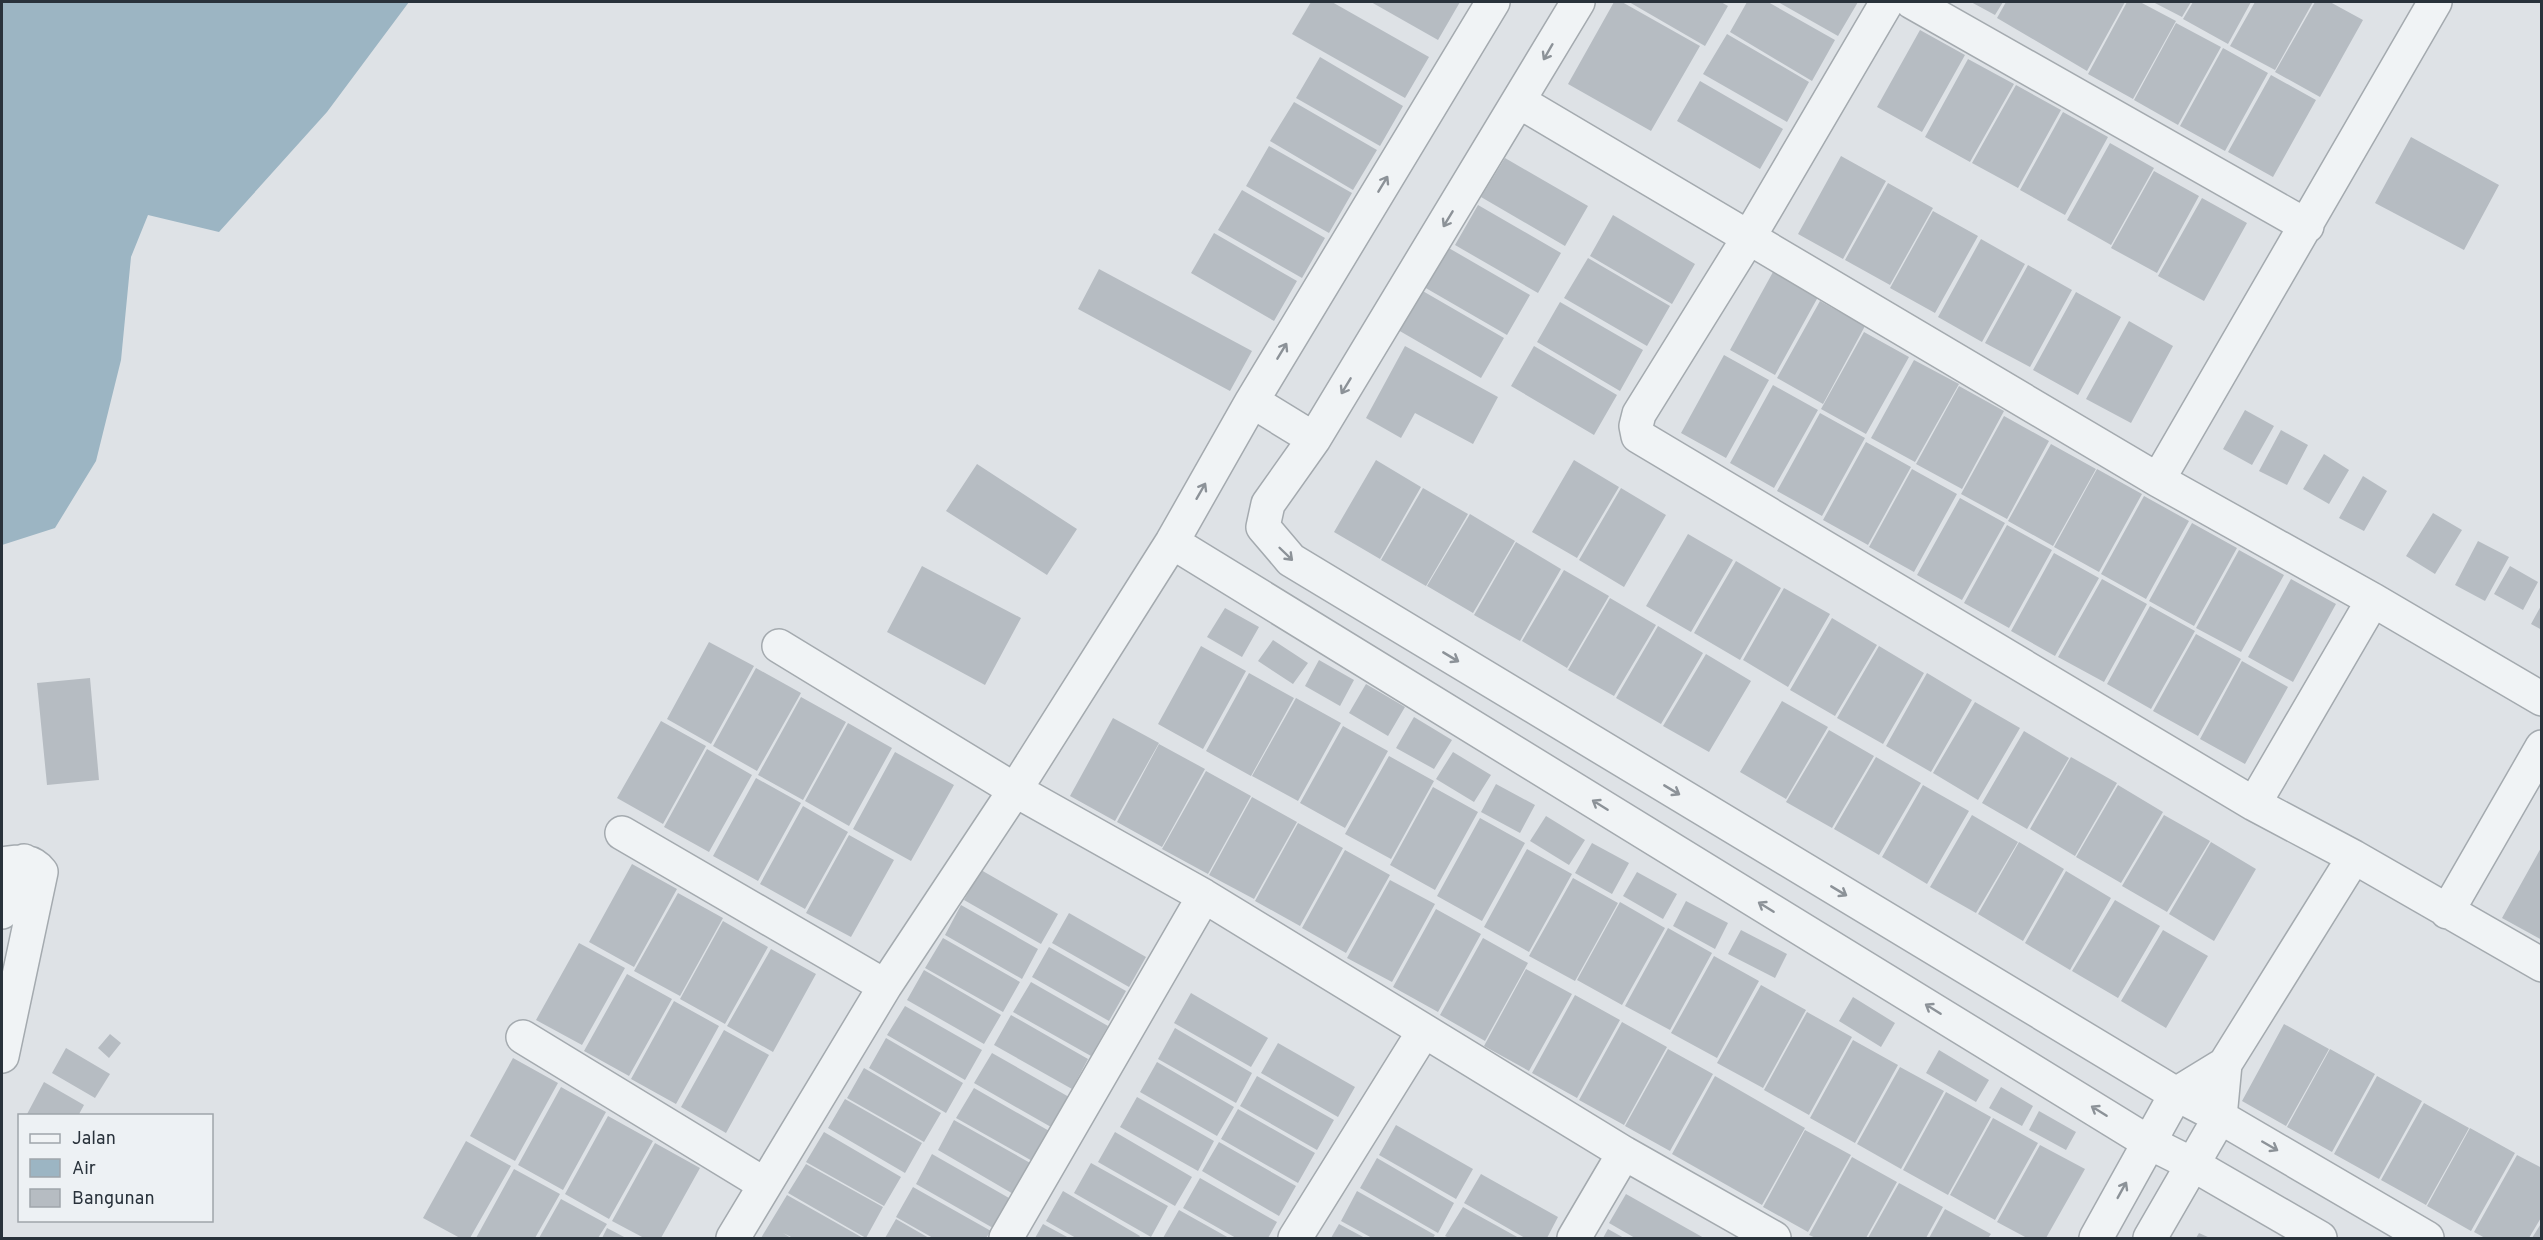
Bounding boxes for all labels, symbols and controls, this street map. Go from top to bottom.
one-way arrow [1542,43,1554,60]
one-way arrow [1377,176,1389,193]
one-way arrow [1442,210,1454,227]
one-way arrow [1277,343,1289,360]
one-way arrow [1340,377,1352,394]
one-way arrow [1195,483,1207,500]
one-way arrow [1279,547,1294,561]
one-way arrow [1442,651,1459,663]
one-way arrow [1663,784,1680,796]
one-way arrow [1592,798,1609,810]
one-way arrow [1830,885,1847,897]
one-way arrow [1758,900,1775,912]
one-way arrow [1924,1002,1941,1015]
one-way arrow [2091,1105,2108,1117]
legend [18,1114,213,1222]
text: Jalan [72,1128,116,1151]
one-way arrow [2261,1141,2278,1153]
text: Air [72,1158,96,1181]
one-way arrow [2116,1182,2128,1199]
text: Bangunan [72,1188,155,1211]

